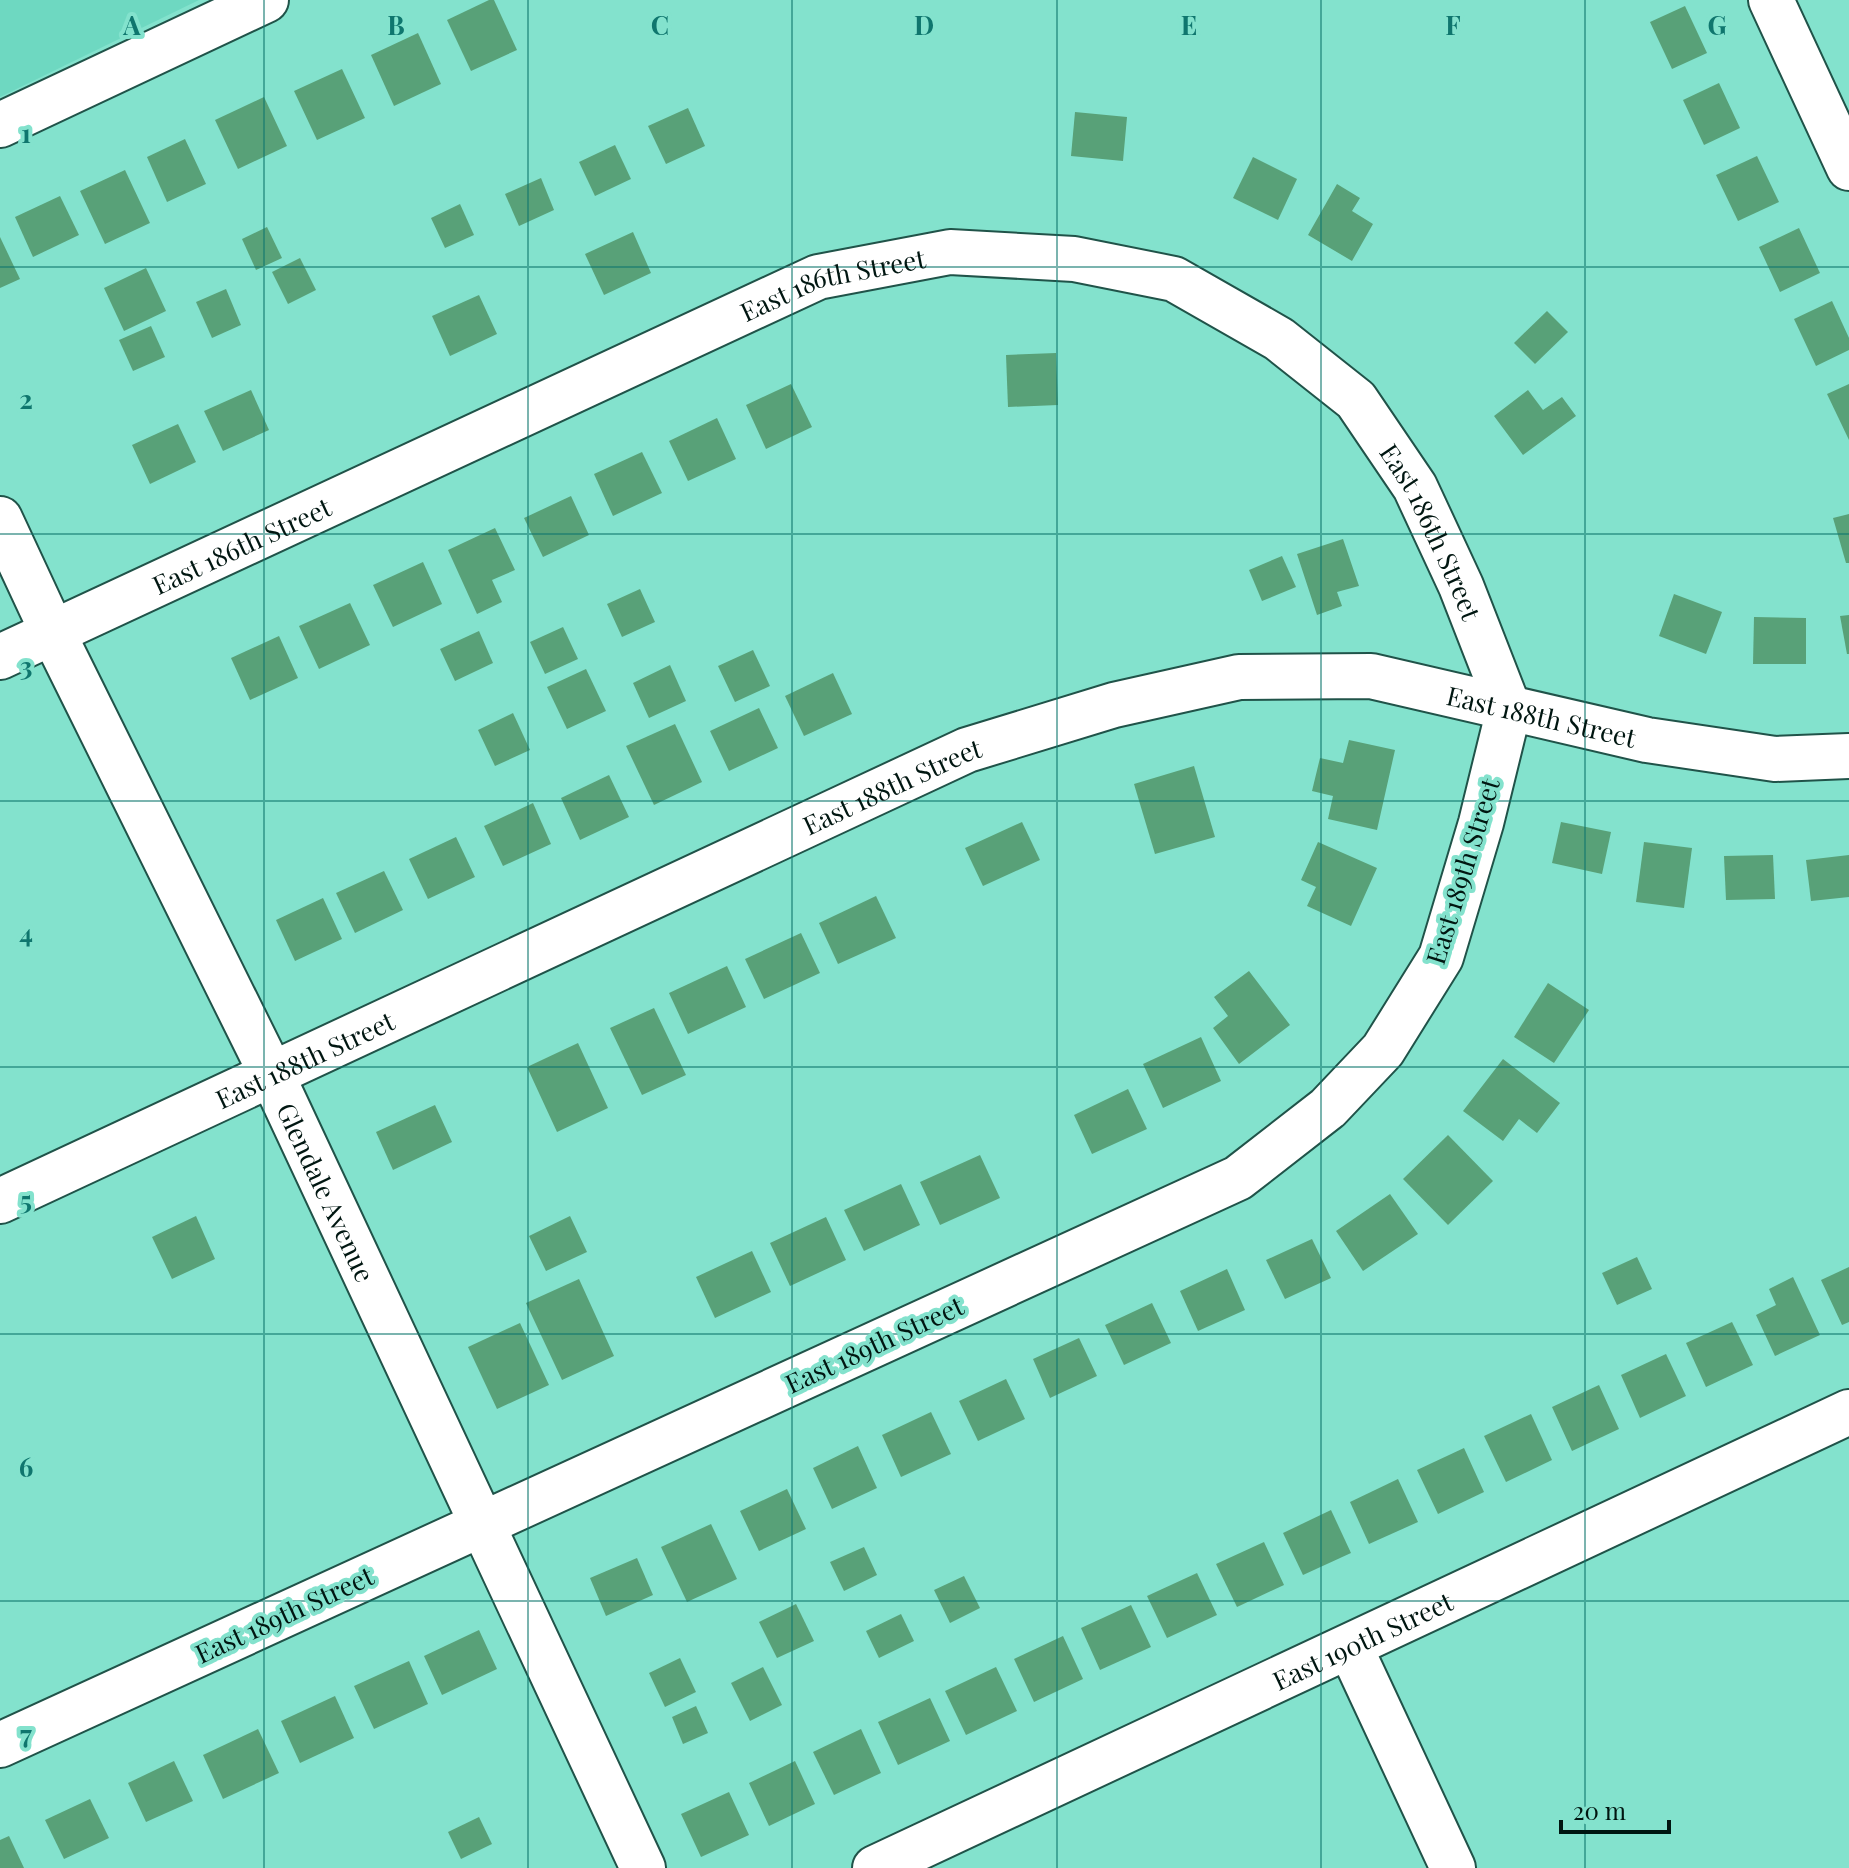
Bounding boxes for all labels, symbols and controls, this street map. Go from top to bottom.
text: A [122,7,141,42]
text: B [387,7,405,42]
text: C [651,7,669,42]
text: D [914,7,934,42]
text: E [1181,7,1197,42]
text: F [1445,7,1461,42]
text: G [1707,7,1727,42]
text: 1 [21,115,31,150]
street label: East 186th Street [734,239,929,328]
text: 2 [19,381,33,416]
street label: East 186th Street [1373,436,1490,625]
street label: East 186th Street [146,488,337,601]
text: 3 [20,648,32,683]
street label: East 188th Street [1444,677,1640,755]
street label: East 188th Street [797,729,986,842]
street label: East 189th Street [1417,773,1507,968]
text: 4 [19,915,33,950]
street label: East 188th Street [210,1002,400,1116]
street label: Glendale Avenue [270,1097,384,1287]
text: 5 [20,1182,32,1217]
street label: East 189th Street [779,1287,969,1401]
text: 6 [19,1449,33,1484]
street label: East 189th Street [189,1557,379,1671]
street label: East 190th Street [1267,1582,1459,1697]
text: 7 [20,1716,32,1751]
scale bar [1561,1784,1669,1834]
text: 20 m [1573,1794,1626,1826]

